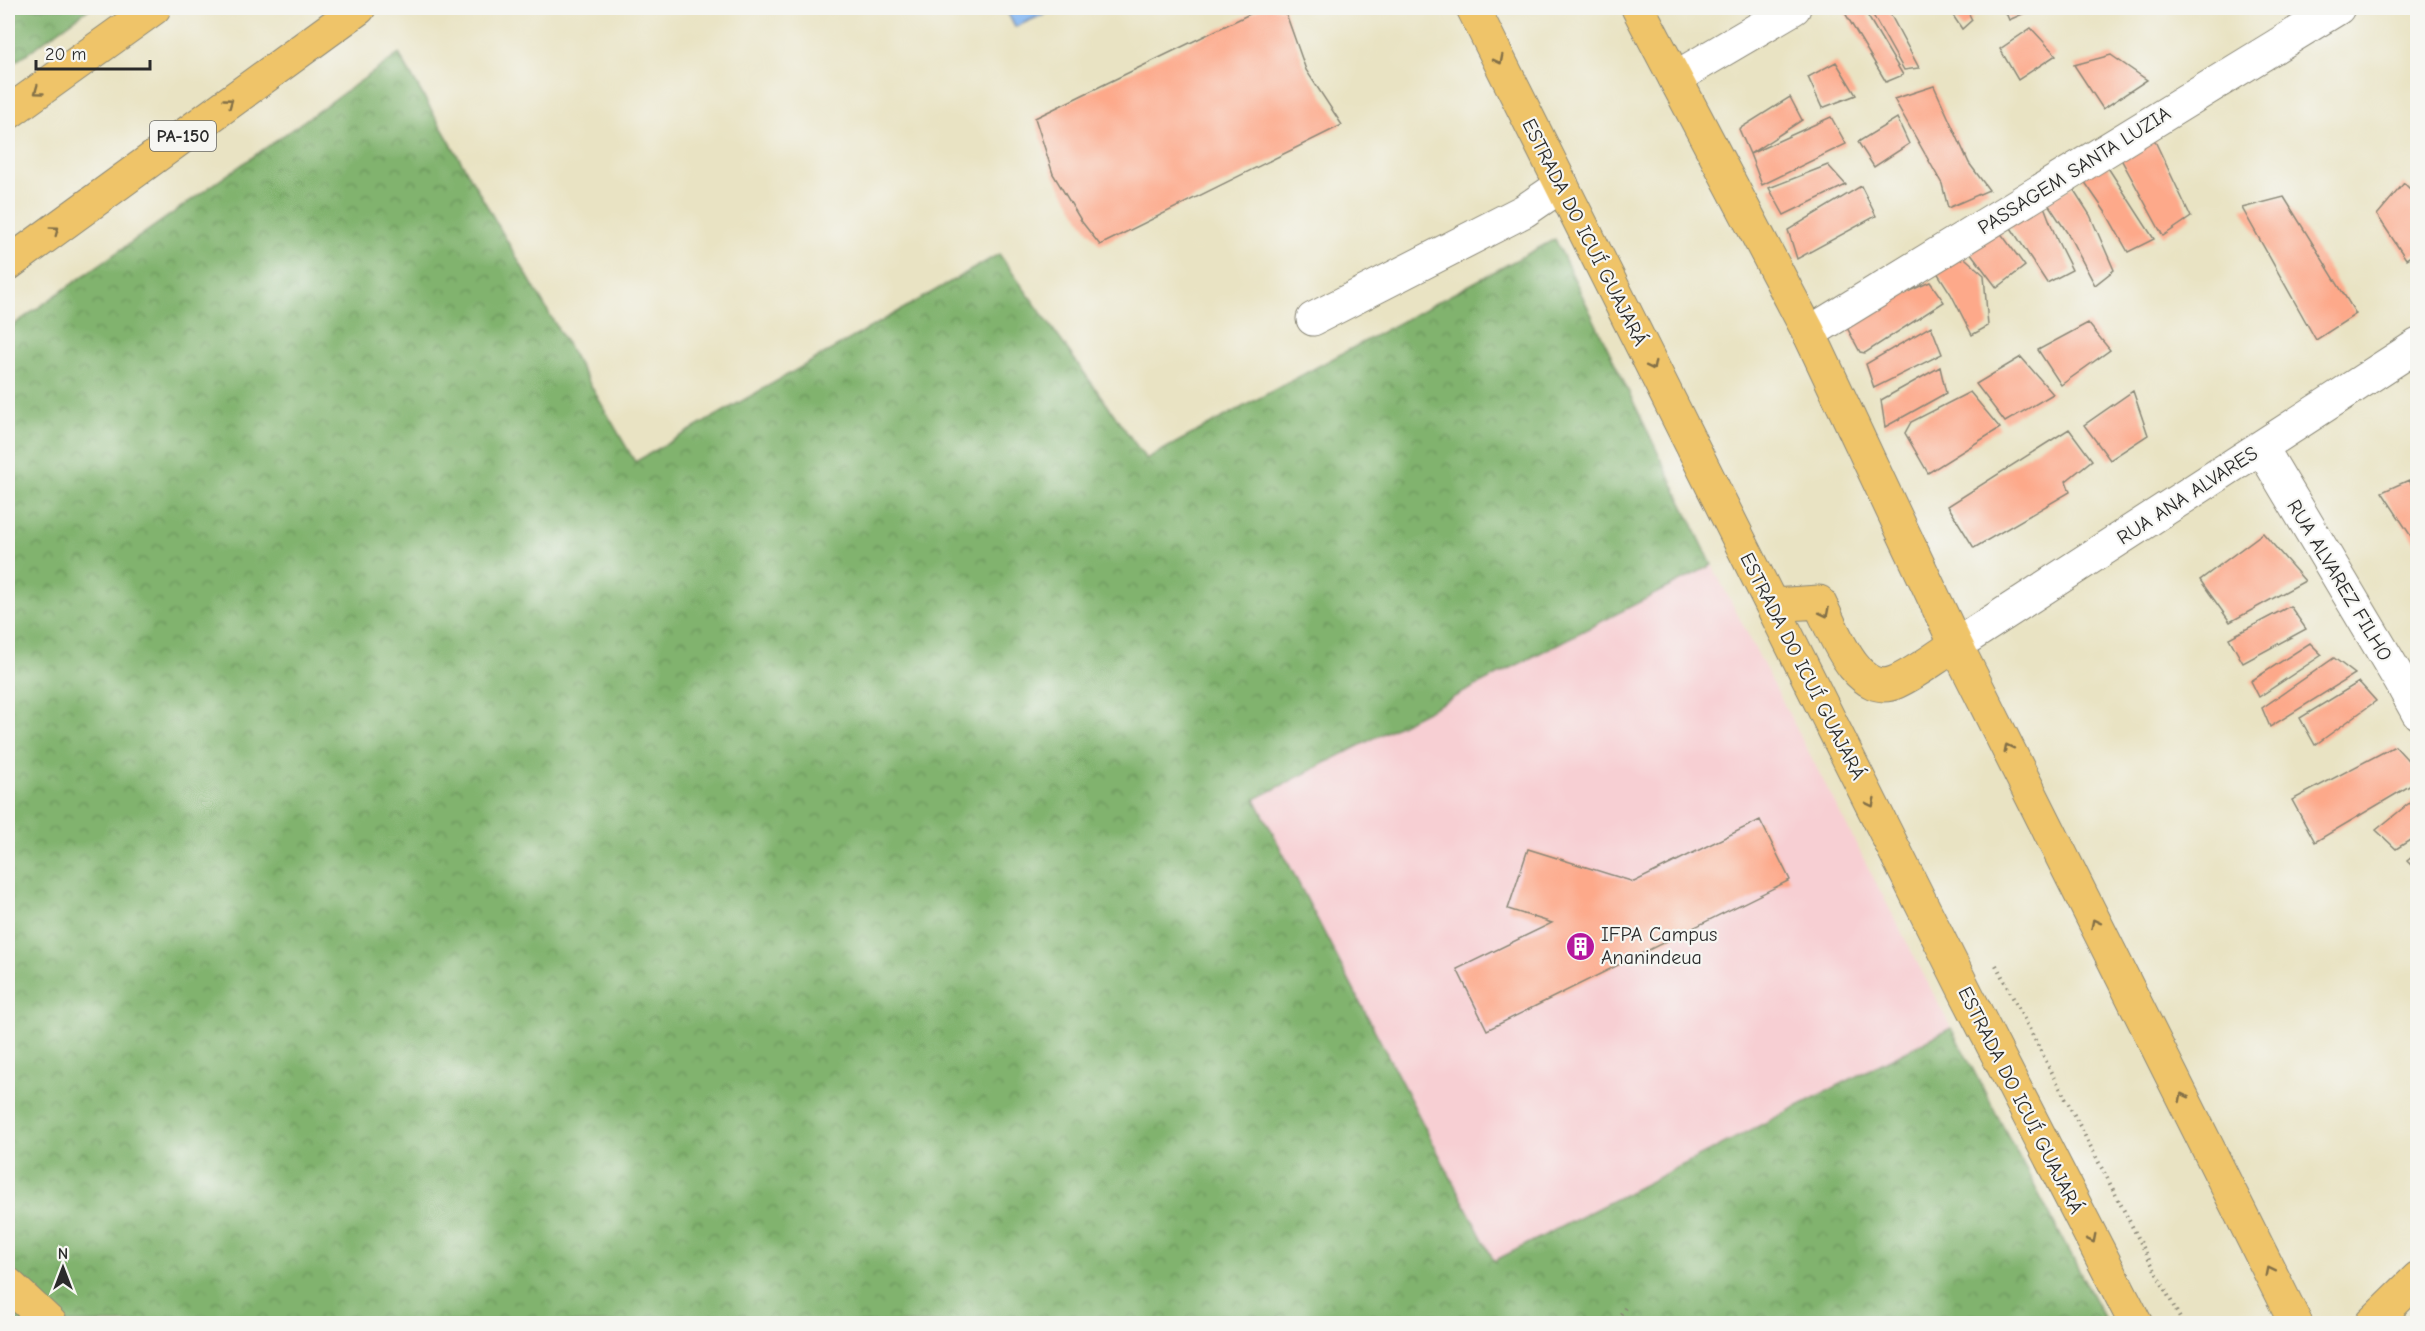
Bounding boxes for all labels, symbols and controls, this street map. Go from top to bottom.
scale bar [36,33,150,71]
text: 20 m [45,44,86,65]
one-way arrow [1492,53,1504,64]
one-way arrow [34,84,45,95]
one-way arrow [223,99,234,110]
street label: PASSAGEM SANTA LUZIA [1974,101,2175,239]
street label: ESTRADA DO ICUÍ GUAJARÁ [1517,114,1653,350]
road number: PA-150 [150,121,216,151]
one-way arrow [48,226,59,237]
one-way arrow [1645,359,1657,370]
street label: RUA ANA ALVARES [2113,441,2262,549]
street label: RUA ALVAREZ FILHO [2282,495,2397,665]
street label: ESTRADA DO ICUÍ GUAJARÁ [1735,548,1871,784]
one-way arrow [1817,607,1829,618]
one-way arrow [2003,744,2015,755]
one-way arrow [1864,796,1876,807]
one-way arrow [2091,918,2102,929]
place label: IFPA Campus Ananindeua [1601,923,1717,969]
building icon: IFPA Campus Ananindeua [1564,930,1596,962]
street label: ESTRADA DO ICUÍ GUAJARÁ [1953,982,2089,1218]
one-way arrow [2178,1092,2190,1103]
one-way arrow [2085,1233,2097,1244]
north arrow [33,1238,93,1298]
text: N [58,1245,68,1263]
one-way arrow [2266,1267,2277,1278]

